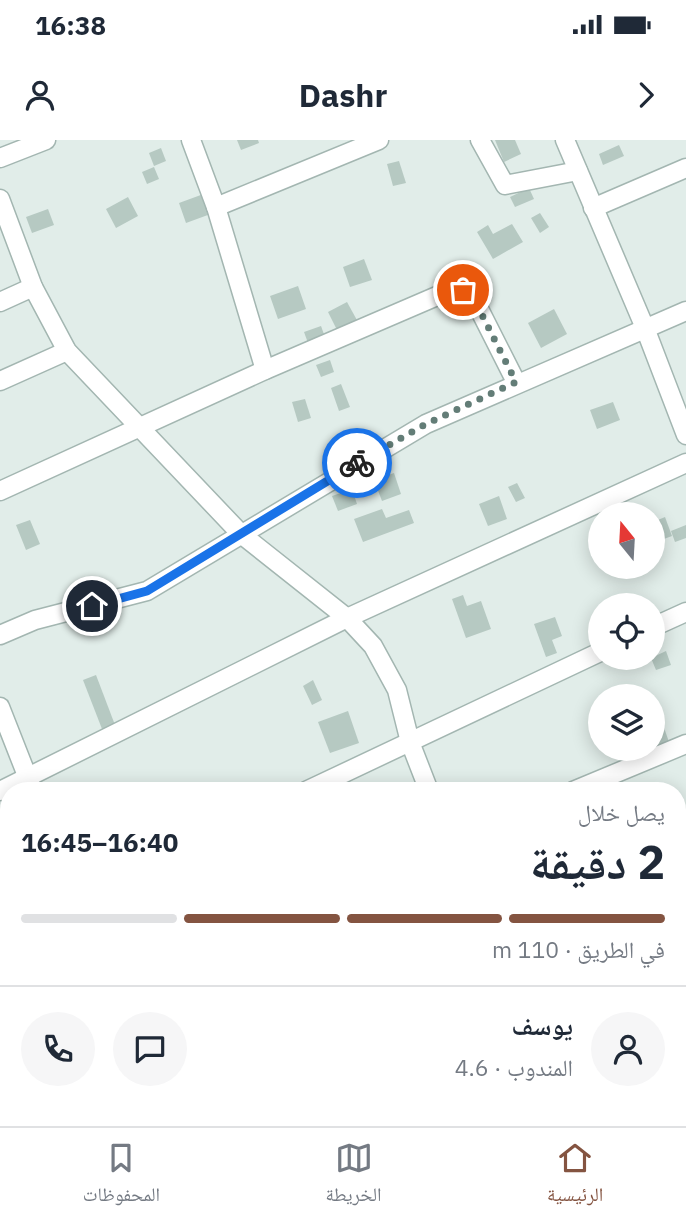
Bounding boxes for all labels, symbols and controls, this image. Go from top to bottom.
text: 16:38 [35,8,106,42]
text: Dashr [299,74,387,116]
icon: person [21,76,59,114]
icon: forward [627,76,665,114]
pin [433,260,493,320]
icon: bag [444,271,482,309]
courier [322,428,392,498]
icon: bike [338,444,376,482]
north arrow [588,502,665,579]
map controls [588,502,665,761]
pin [62,576,122,636]
icon: home [73,587,111,625]
button: locate [588,593,665,670]
button: layers [588,684,665,761]
text: يصل خلال [578,797,665,827]
text: 16:40–16:45 [21,825,178,859]
text: 2 دقيقة [530,832,665,892]
text: في الطريق · 110 m [492,934,665,964]
text: يوسف [512,1008,573,1042]
button: phone [21,1012,95,1086]
button: chat [113,1012,187,1086]
button: person [591,1012,665,1086]
text: المندوب · 4.6 [455,1052,573,1082]
tab: المحفوظات [83,1139,160,1213]
tab: الخريطة [326,1139,381,1213]
tab: الرئيسية [547,1139,603,1213]

